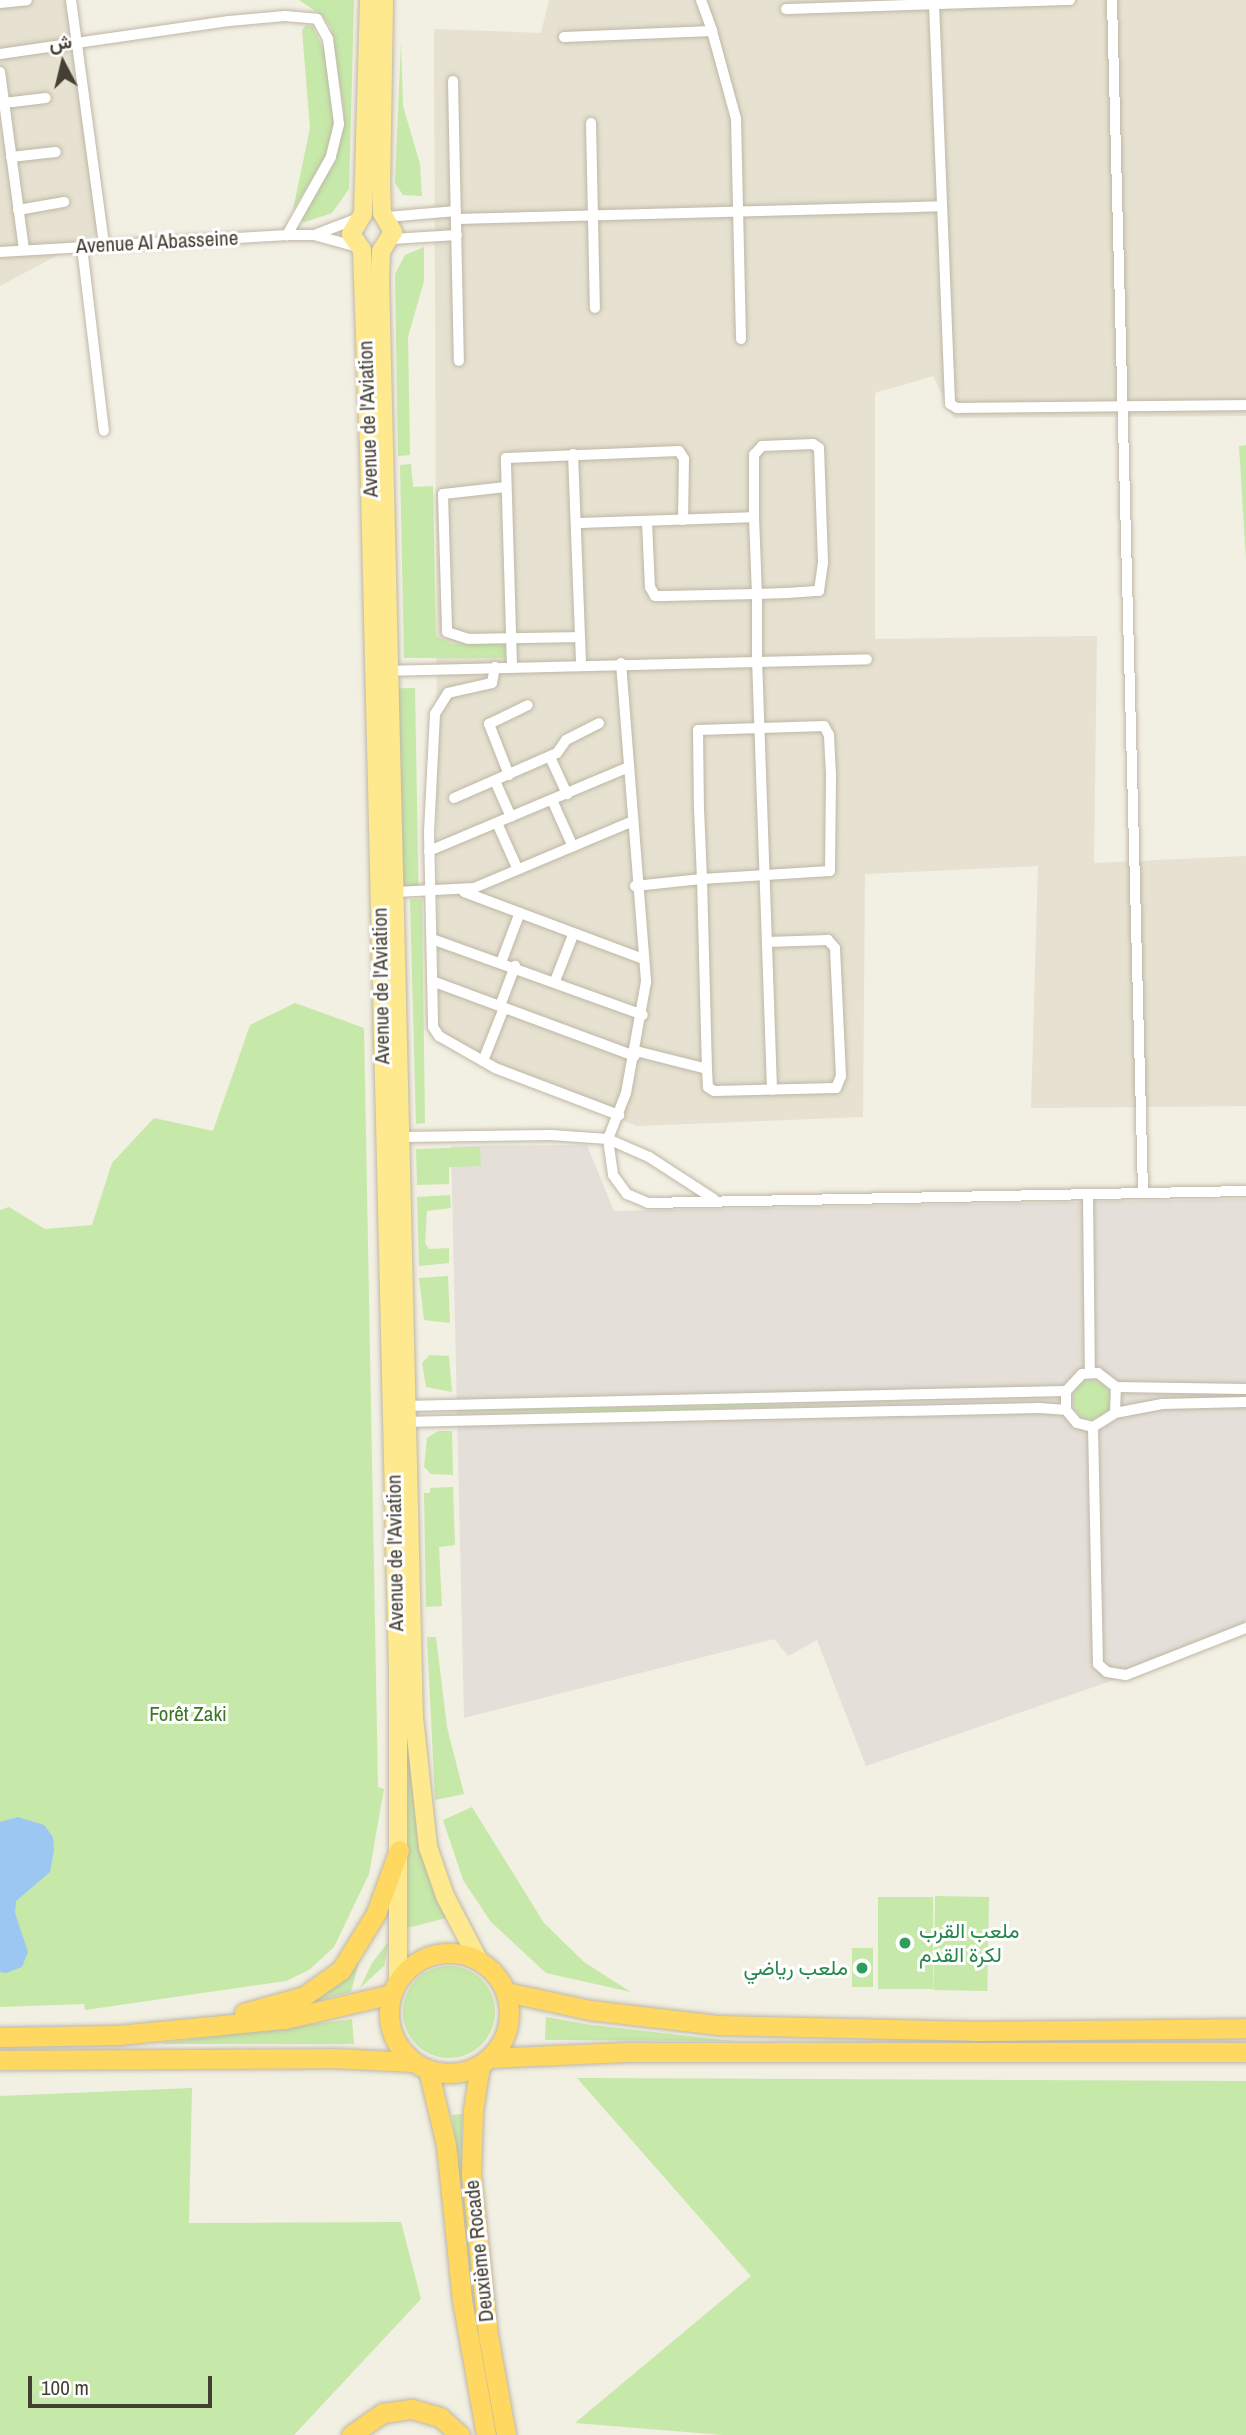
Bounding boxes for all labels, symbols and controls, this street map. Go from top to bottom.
north arrow [28,28,98,98]
text: ش [48,28,73,56]
street label: Avenue Al Abasseine [74,225,240,259]
street label: Avenue de l'Aviation [353,340,383,498]
street label: Avenue de l'Aviation [367,907,395,1065]
street label: Avenue de l'Aviation [381,1474,409,1632]
park label: Forêt Zaki [149,1701,227,1727]
place label: ملعب القرب لكرة القدم [919,1918,1019,1968]
marker: ملعب القرب لكرة القدم [897,1935,913,1951]
place label: ملعب رياضي [743,1955,848,1981]
marker: ملعب رياضي [854,1960,870,1976]
street label: Deuxième Rocade [459,2179,499,2323]
scale bar [32,2362,215,2406]
text: 100 m [41,2373,89,2402]

